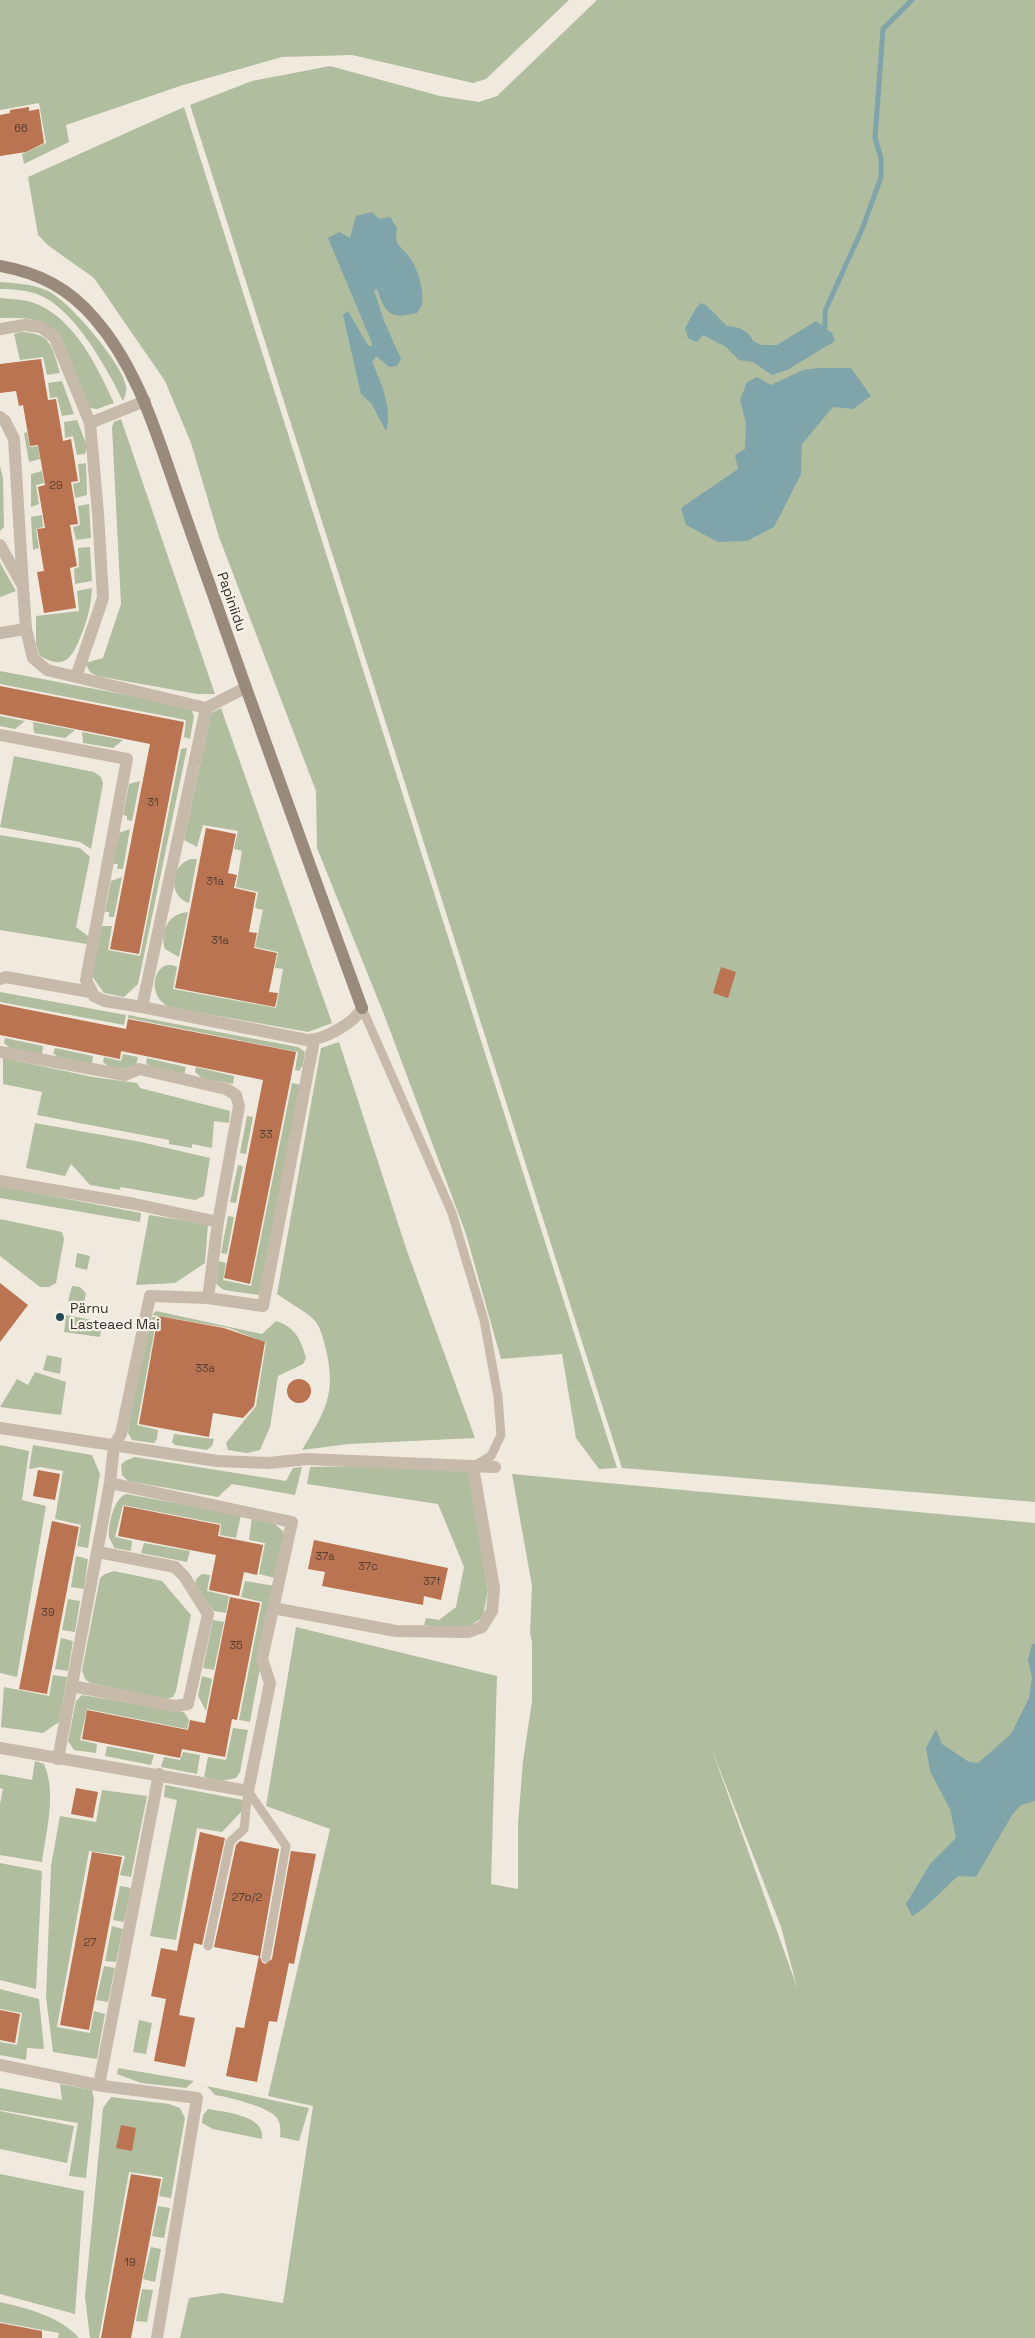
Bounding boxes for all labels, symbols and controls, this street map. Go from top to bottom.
house number: 66 [14,122,28,136]
house number: 29 [49,479,63,493]
street label: Papiniidu [213,570,249,634]
house number: 31 [147,796,159,810]
house number: 31a [206,875,224,889]
house number: 31a [211,934,229,948]
house number: 33 [259,1128,273,1142]
place label: Pärnu Lasteaed Mai [70,1301,160,1334]
marker: Pärnu Lasteaed Mai [54,1311,66,1323]
house number: 33a [195,1362,215,1376]
house number: 37a [315,1550,335,1564]
house number: 37c [358,1560,378,1574]
house number: 37f [423,1575,441,1589]
house number: 39 [41,1606,55,1620]
house number: 35 [229,1639,243,1653]
house number: 27b/2 [232,1891,262,1905]
house number: 27 [84,1936,96,1950]
house number: 19 [124,2256,136,2270]

